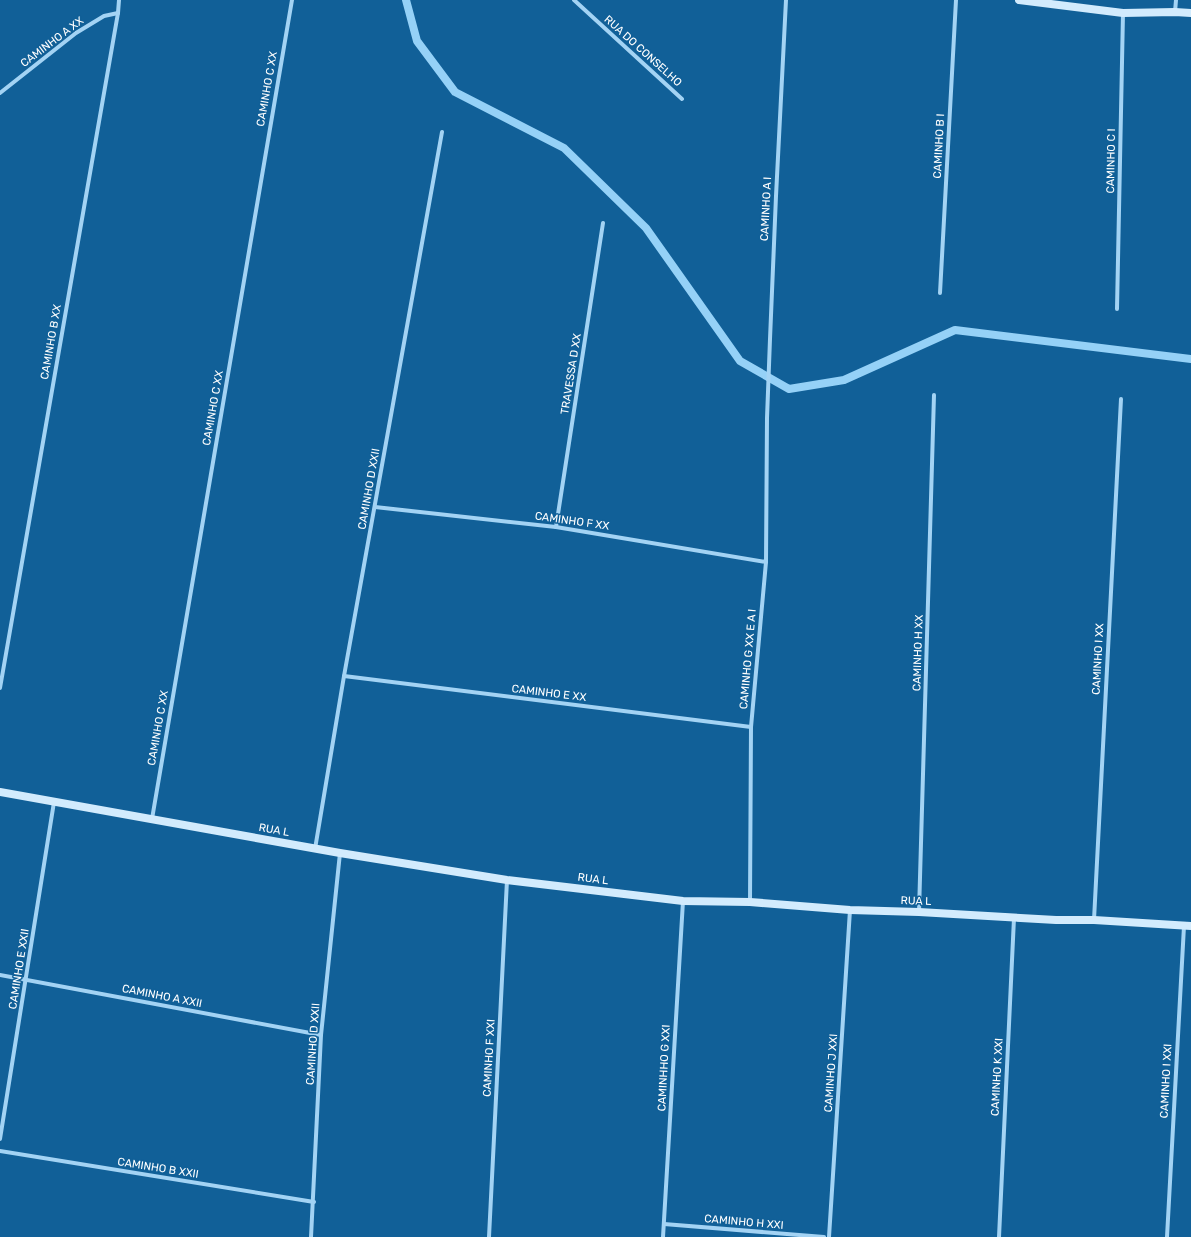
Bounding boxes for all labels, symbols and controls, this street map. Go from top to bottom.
street label: RUA DO CONSELHO [602,13,684,89]
street label: CAMINHO A XX [18,14,86,70]
street label: CAMINHO C XX [254,50,280,128]
street label: CAMINHO B I [931,113,947,179]
street label: CAMINHO C I [1104,128,1118,194]
street label: CAMINHO A I [758,176,774,242]
street label: CAMINHO B XX [38,303,64,381]
street label: TRAVESSA D XX [558,333,584,415]
street label: CAMINHO C XX [200,369,226,447]
street label: CAMINHO D XXII [355,447,383,531]
street label: CAMINHO F XX [534,509,610,533]
street label: CAMINHO G XX E A I [737,608,759,710]
street label: CAMINHO H XX [910,615,926,691]
street label: CAMINHO I XX [1090,623,1106,695]
street label: CAMINHO E XX [511,682,587,704]
street label: CAMINHO C XX [145,689,171,767]
street label: RUA L [258,821,290,839]
street label: RUA L [577,871,609,887]
street label: RUA L [900,894,932,908]
street label: CAMINHO E XXII [6,928,32,1010]
street label: CAMINHO A XXII [121,982,203,1010]
street label: CAMINHO D XXII [304,1003,322,1085]
street label: CAMINHO F XXI [480,1019,498,1097]
street label: CAMINHHO G XXI [655,1024,673,1112]
street label: CAMINHO J XXI [822,1033,840,1113]
street label: CAMINHO K XXI [988,1038,1006,1116]
street label: CAMINHO I XXI [1158,1043,1174,1119]
street label: CAMINHO B XXII [116,1155,200,1181]
street label: CAMINHO H XXI [704,1212,784,1232]

